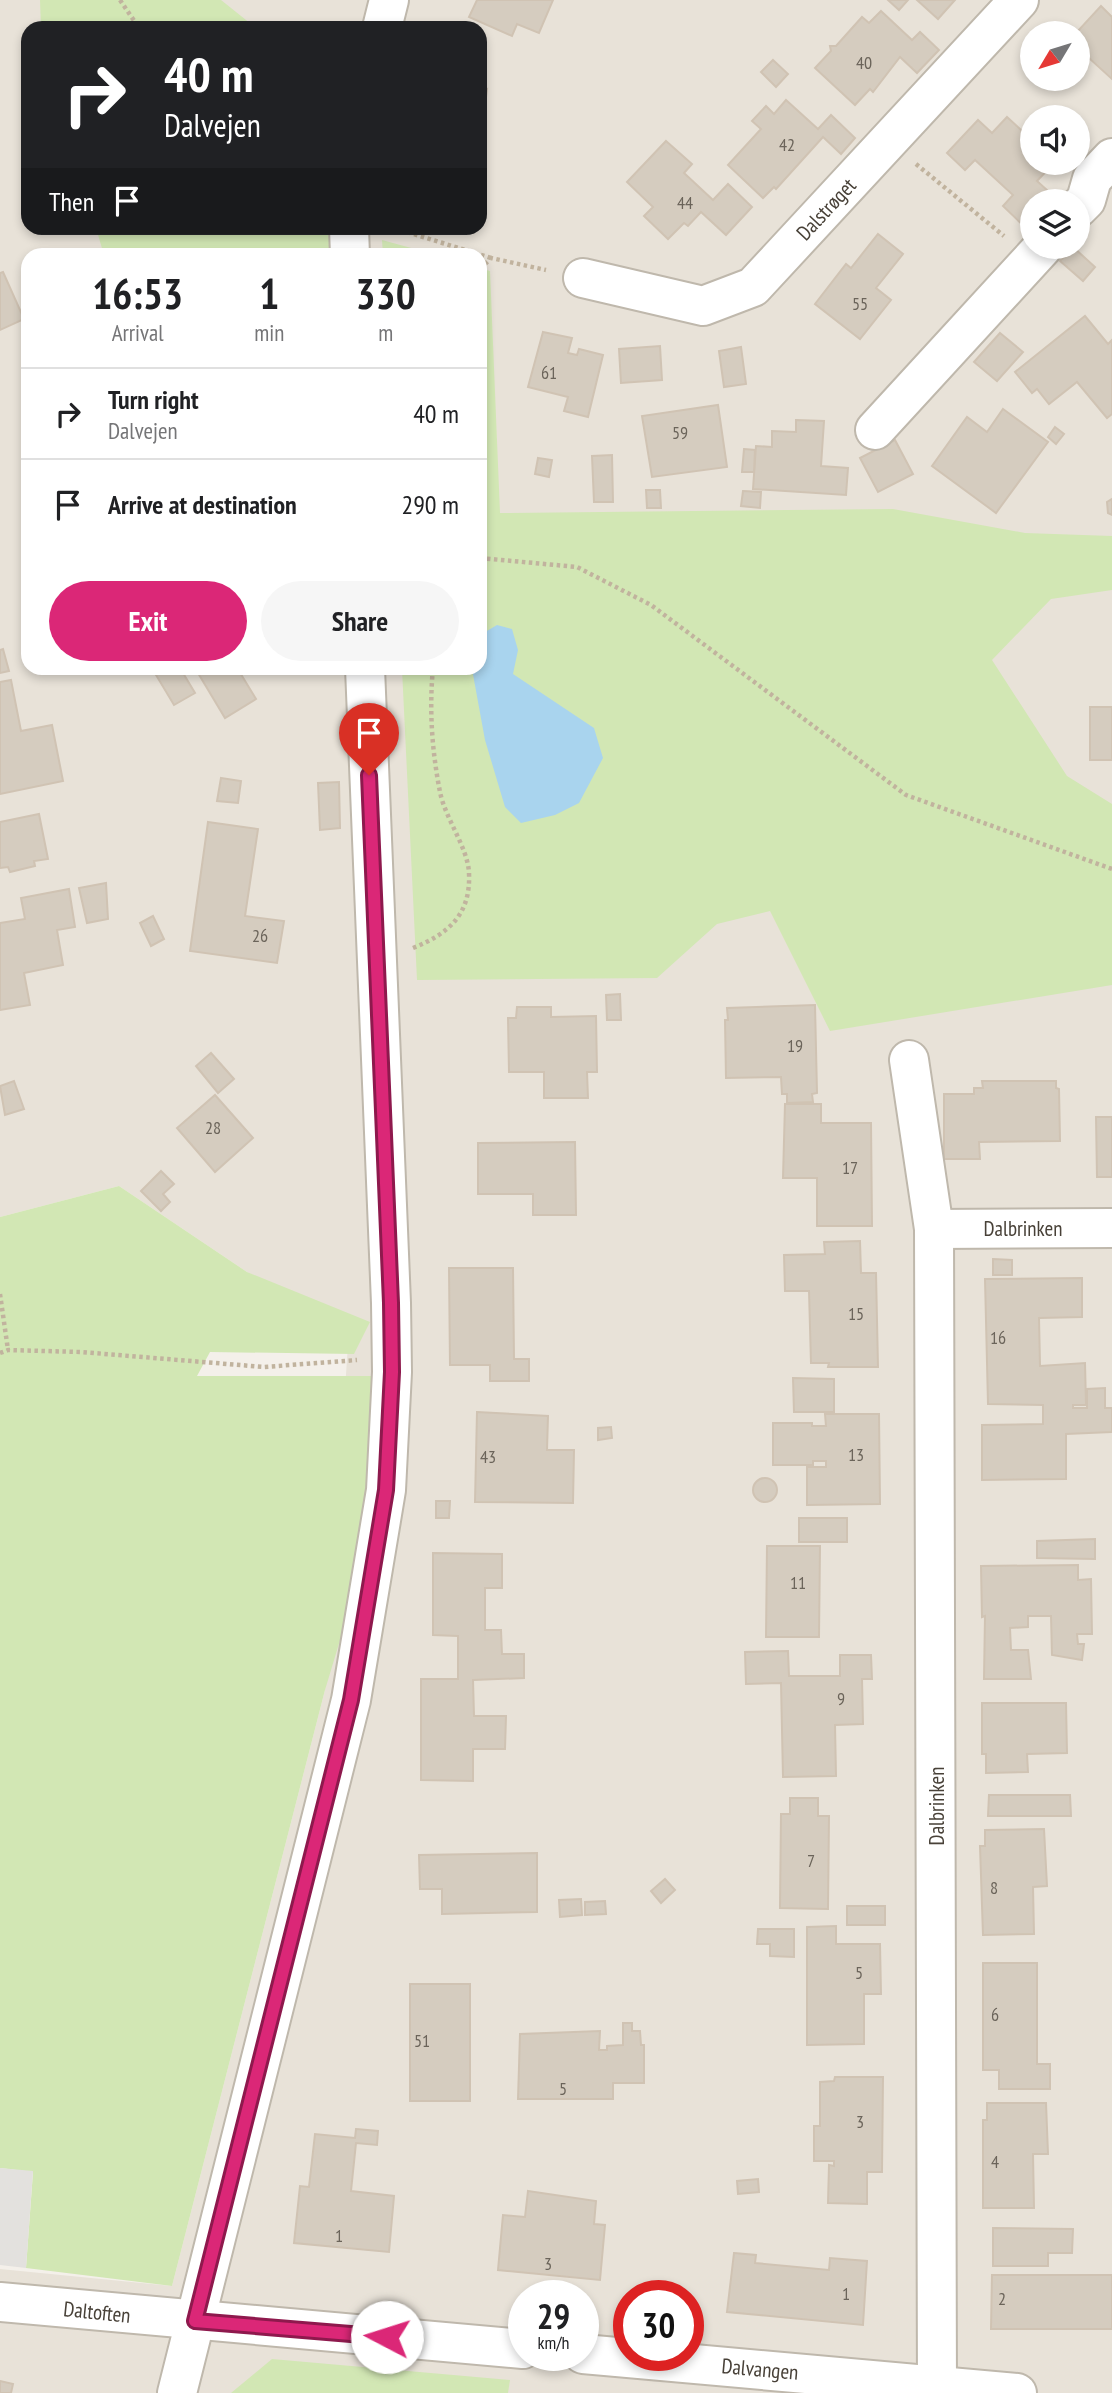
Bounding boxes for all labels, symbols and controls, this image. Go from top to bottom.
north arrow [1020,21,1090,91]
map controls [1020,21,1090,259]
text: 40 m [164,42,253,106]
icon: right [49,49,140,140]
house number: 40 [856,51,872,74]
text: Dalvejen [164,104,261,146]
button: sound [1020,105,1090,175]
house number: 42 [779,133,795,156]
street label: Dalstrøget [790,172,862,246]
icon: arrive [108,182,146,220]
text: Then [49,185,94,218]
button: layers [1020,189,1090,259]
house number: 44 [677,191,693,214]
text: 16:53 [92,266,183,321]
text: 1 [259,266,279,321]
text: 330 [356,266,416,321]
house number: 55 [852,292,868,315]
text: Arrival [112,318,164,347]
text: min [254,318,284,347]
text: m [378,318,393,347]
house number: 61 [541,361,557,384]
text: Turn right [108,383,199,416]
icon: right [49,395,87,433]
text: 40 m [413,397,459,430]
text: Dalvejen [108,416,178,445]
house number: 59 [672,421,688,444]
icon: arrive [49,486,87,524]
text: Arrive at destination [108,488,297,521]
text: 290 m [401,488,459,521]
button: Exit [49,581,247,661]
button: Share [261,581,459,661]
pin [339,703,399,775]
icon: arrive [350,714,388,752]
house number: 26 [252,924,268,947]
house number: 19 [787,1034,803,1057]
house number: 28 [205,1116,221,1139]
house number: 17 [842,1156,858,1179]
street label: Dalbrinken [984,1215,1062,1242]
house number: 15 [848,1302,864,1325]
house number: 16 [990,1326,1006,1349]
house number: 13 [848,1443,864,1466]
house number: 43 [480,1445,496,1468]
house number: 11 [790,1571,806,1594]
house number: 9 [837,1687,845,1710]
street label: Dalbrinken [923,1767,950,1845]
house number: 7 [807,1849,815,1872]
house number: 8 [990,1876,998,1899]
house number: 5 [855,1961,863,1984]
house number: 6 [991,2003,999,2026]
house number: 51 [414,2029,430,2052]
house number: 5 [559,2077,567,2100]
house number: 3 [856,2110,864,2133]
house number: 4 [991,2150,999,2173]
house number: 1 [335,2224,343,2247]
house number: 3 [544,2252,552,2275]
speed limit sign: 30 [613,2280,704,2371]
house number: 1 [842,2282,850,2305]
house number: 2 [998,2287,1006,2310]
text: 29 [537,2293,570,2339]
street label: Daltoften [62,2295,132,2329]
position arrow [350,2300,424,2374]
text: km/h [538,2331,569,2354]
street label: Dalvangen [720,2352,800,2386]

